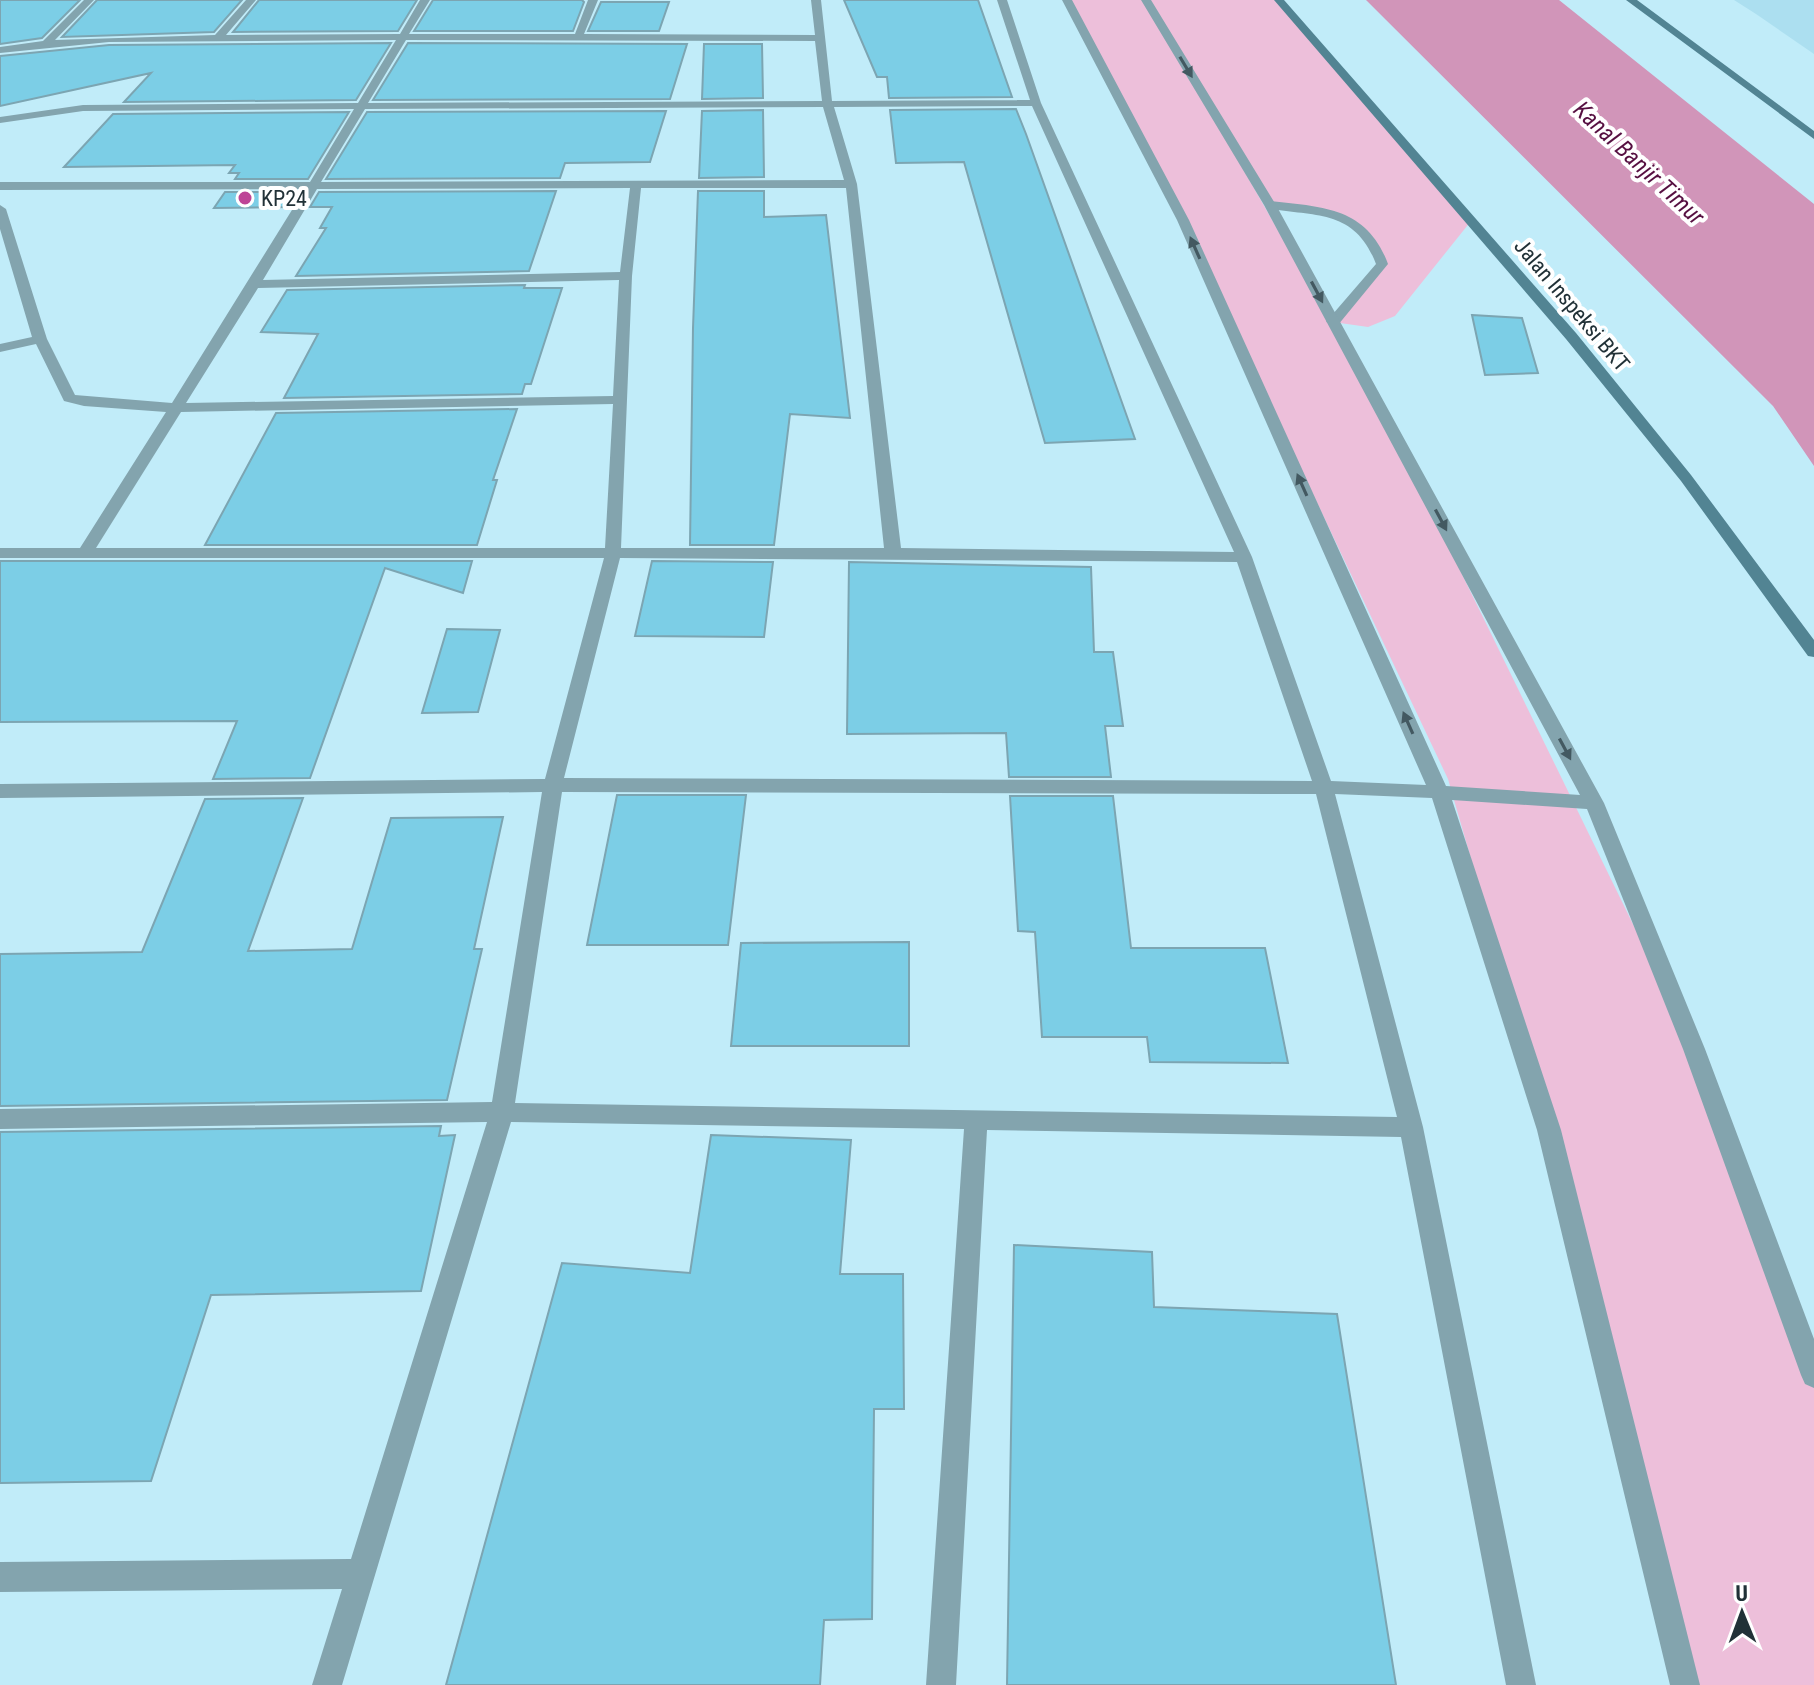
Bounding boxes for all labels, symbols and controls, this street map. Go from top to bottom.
one-way arrow [1179,56,1193,78]
water label: Kanal Banjir Timur [1568,95,1711,231]
place label: KP24 [261,186,307,211]
marker: KP24 [236,189,254,207]
street label: Jalan Inspeksi BKT [1509,234,1635,376]
one-way arrow [1189,236,1202,260]
one-way arrow [1310,280,1323,303]
one-way arrow [1295,474,1308,497]
one-way arrow [1433,509,1447,531]
one-way arrow [1401,711,1415,735]
one-way arrow [1558,737,1571,760]
north arrow [1702,1573,1782,1653]
text: U [1735,1581,1748,1606]

